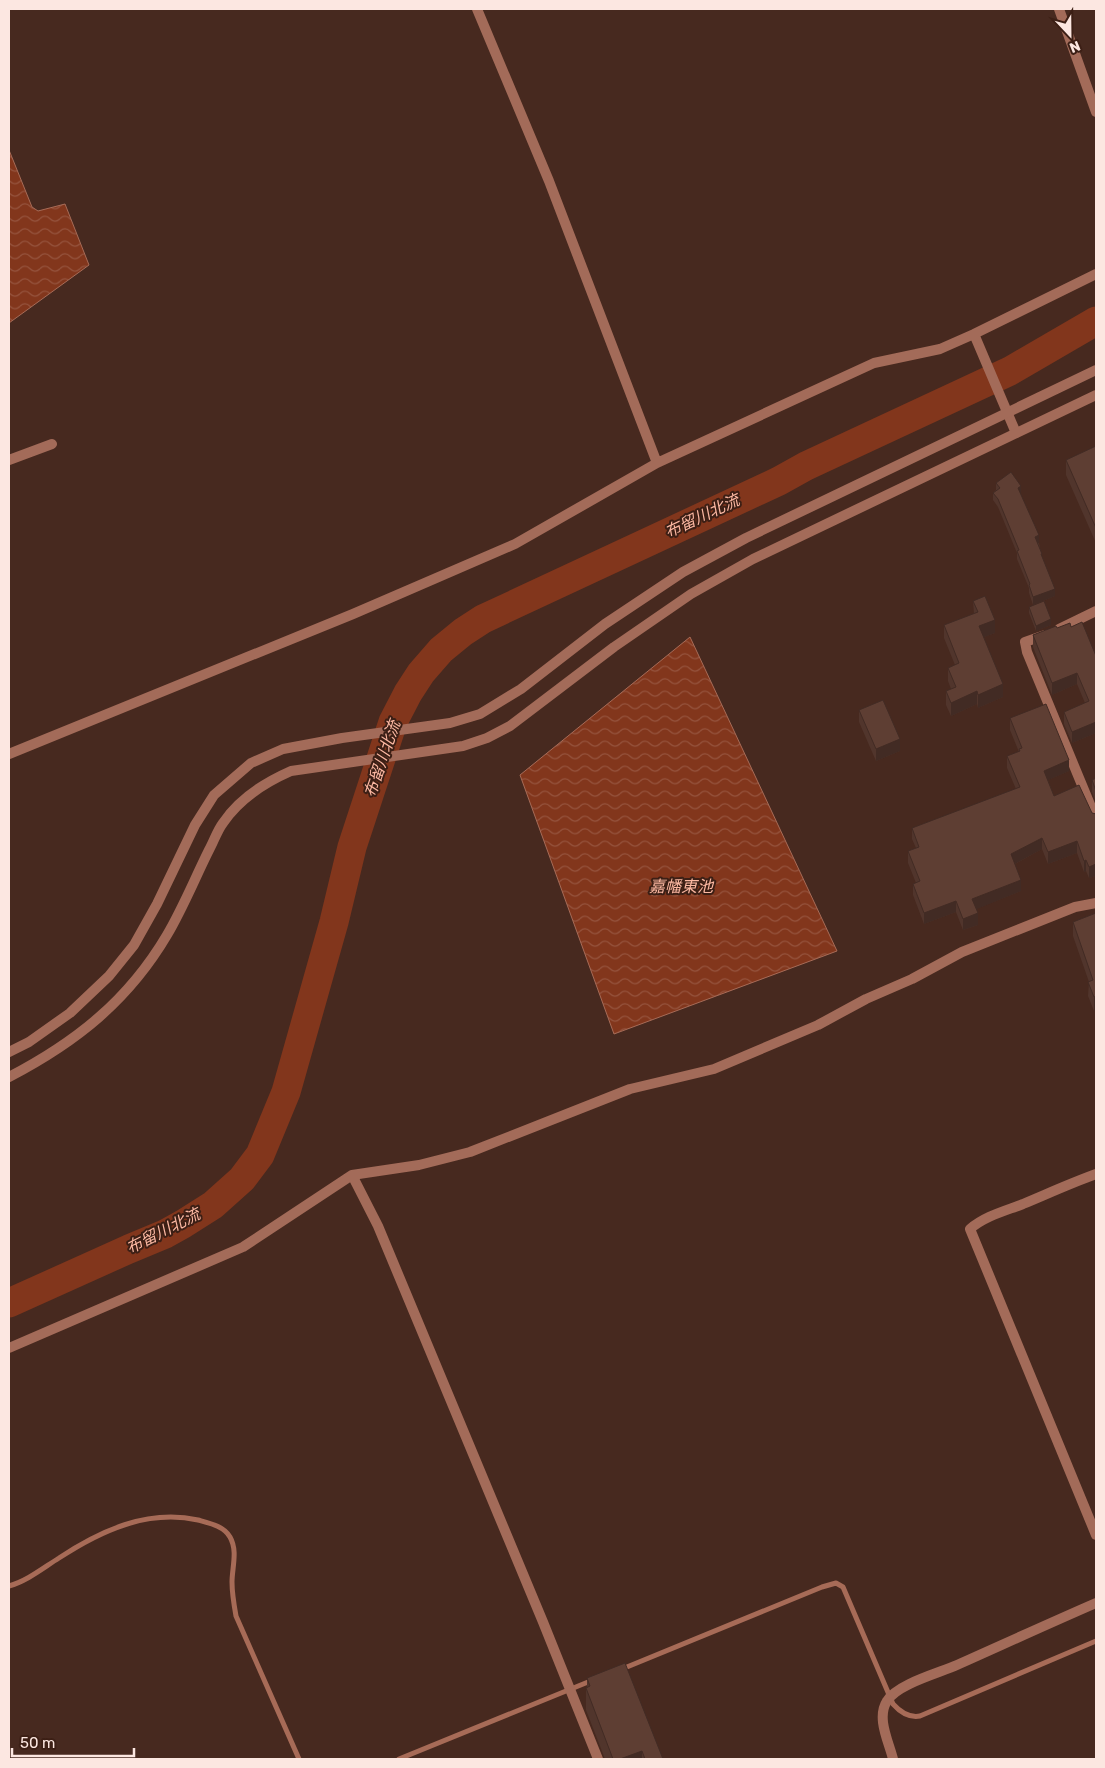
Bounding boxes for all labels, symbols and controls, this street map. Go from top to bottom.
north arrow [1045,10,1095,60]
text: N [1067,37,1083,56]
water label: 布留川北流 [662,489,745,542]
water label: 布留川北流 [360,715,405,800]
water label: 嘉幡東池 [649,877,715,896]
water label: 布留川北流 [123,1203,206,1258]
scale bar [12,1726,135,1758]
text: 50 m [20,1734,55,1752]

